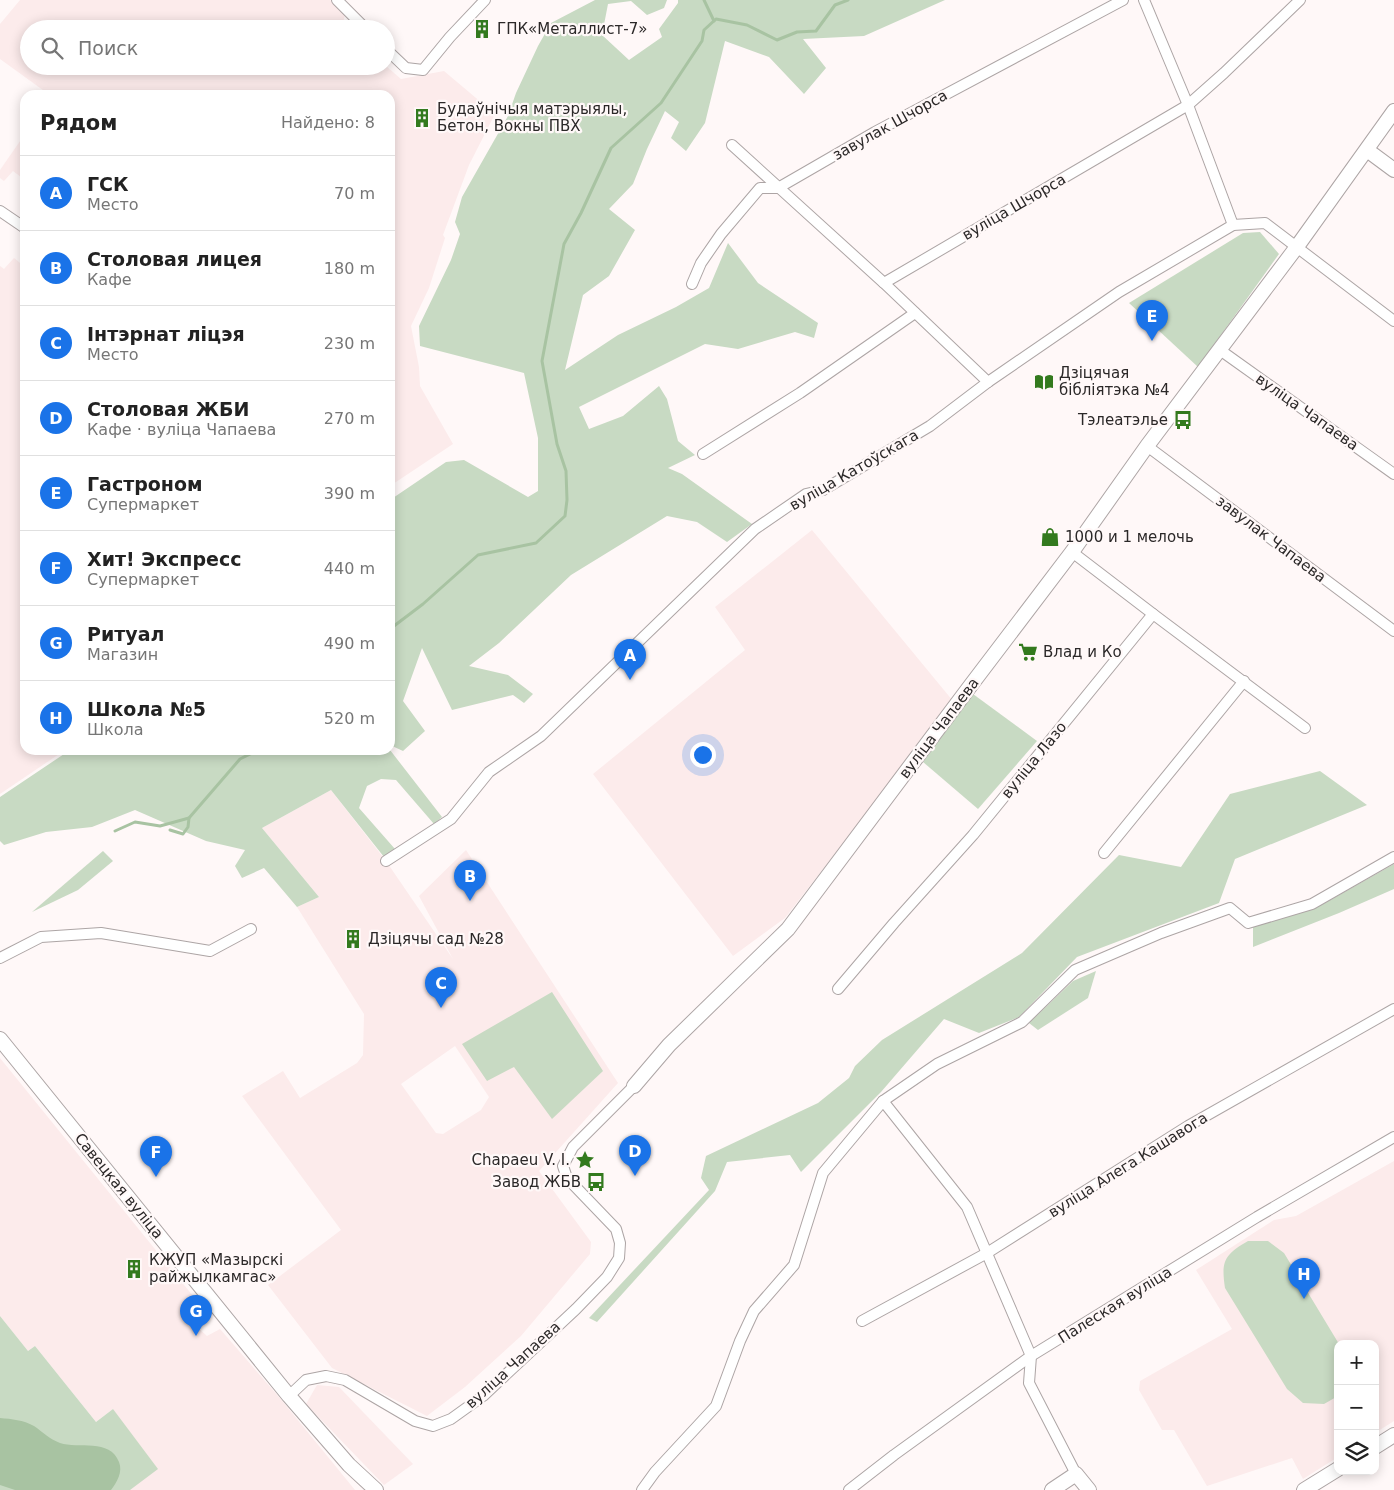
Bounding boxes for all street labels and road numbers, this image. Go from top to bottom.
street label: завулак Шчорса [829,86,951,164]
street label: вуліца Шчорса [959,170,1069,244]
street label: вуліца Чапаева [1252,370,1362,454]
street label: вуліца Катоўскага [786,426,922,514]
street label: завулак Чапаева [1212,492,1330,586]
street label: вуліца Чапаева [895,674,983,782]
street label: вуліца Лазо [998,718,1070,802]
street label: вуліца Алега Кашавога [1045,1109,1211,1221]
street label: Савецкая вуліца [71,1129,167,1243]
street label: Палеская вуліца [1055,1263,1175,1347]
street label: вуліца Чапаева [462,1318,564,1412]

